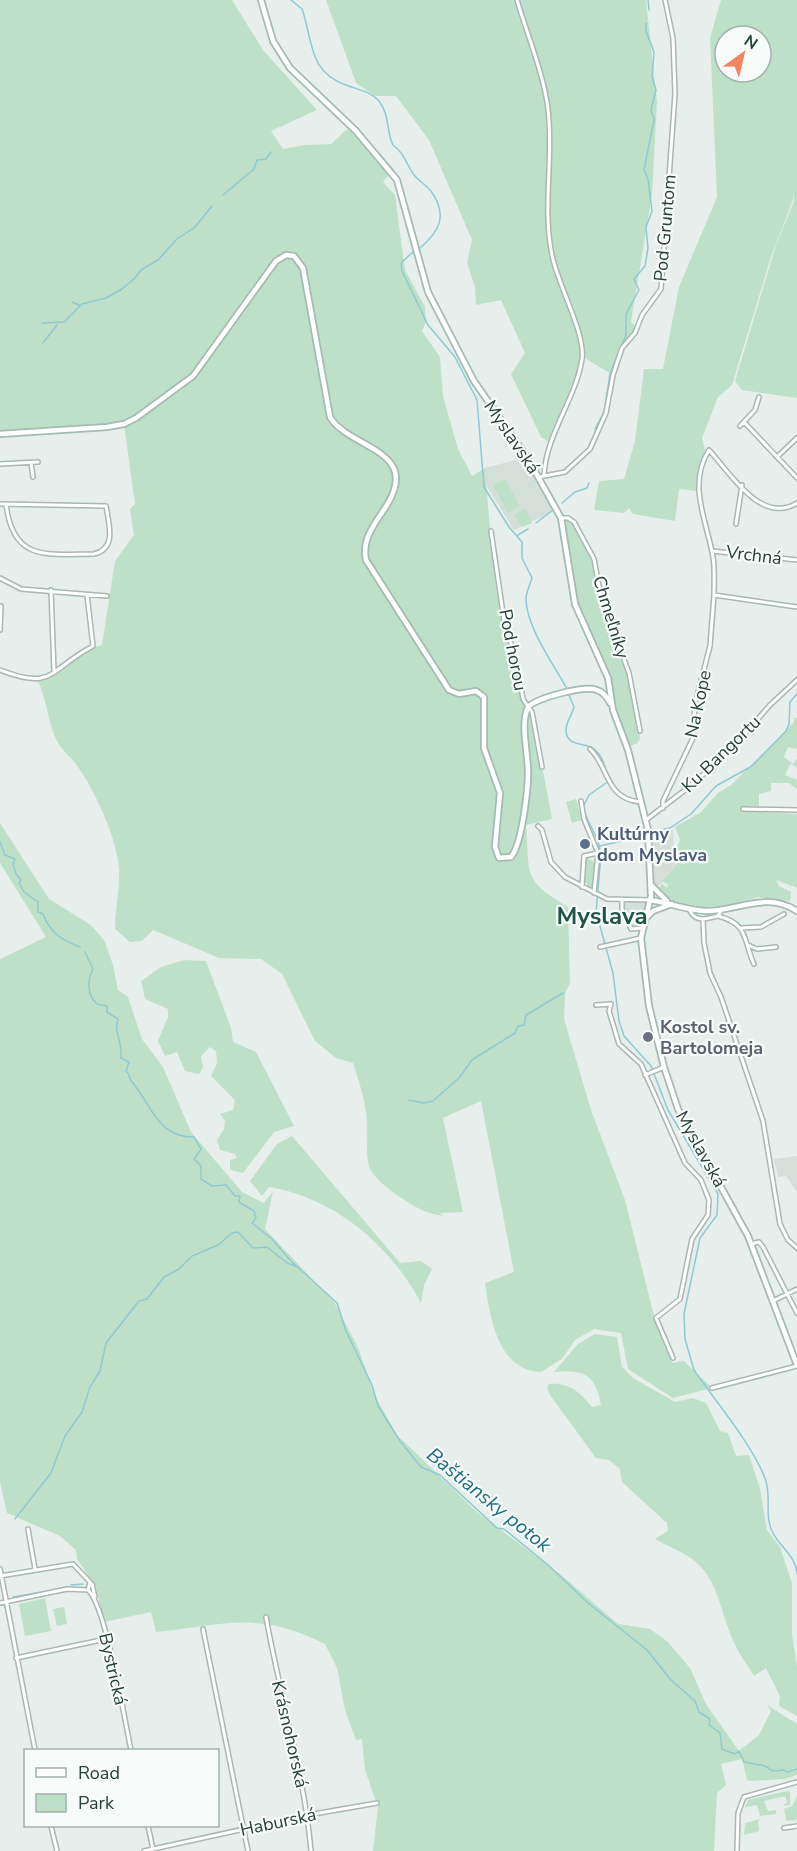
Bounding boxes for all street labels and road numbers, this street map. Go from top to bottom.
street label: Pod Gruntom [648,173,682,283]
street label: Myslavská [479,395,545,479]
street label: Vrchná [724,540,783,570]
street label: Chmeľníky [587,573,635,662]
street label: Pod horou [493,607,533,693]
street label: Na Kope [679,668,717,740]
street label: Ku Bangortu [676,710,766,798]
street label: Myslavská [670,1106,732,1192]
street label: Bystrická [93,1630,133,1708]
street label: Krásnohorská [266,1678,314,1790]
street label: Haburská [238,1802,318,1842]

